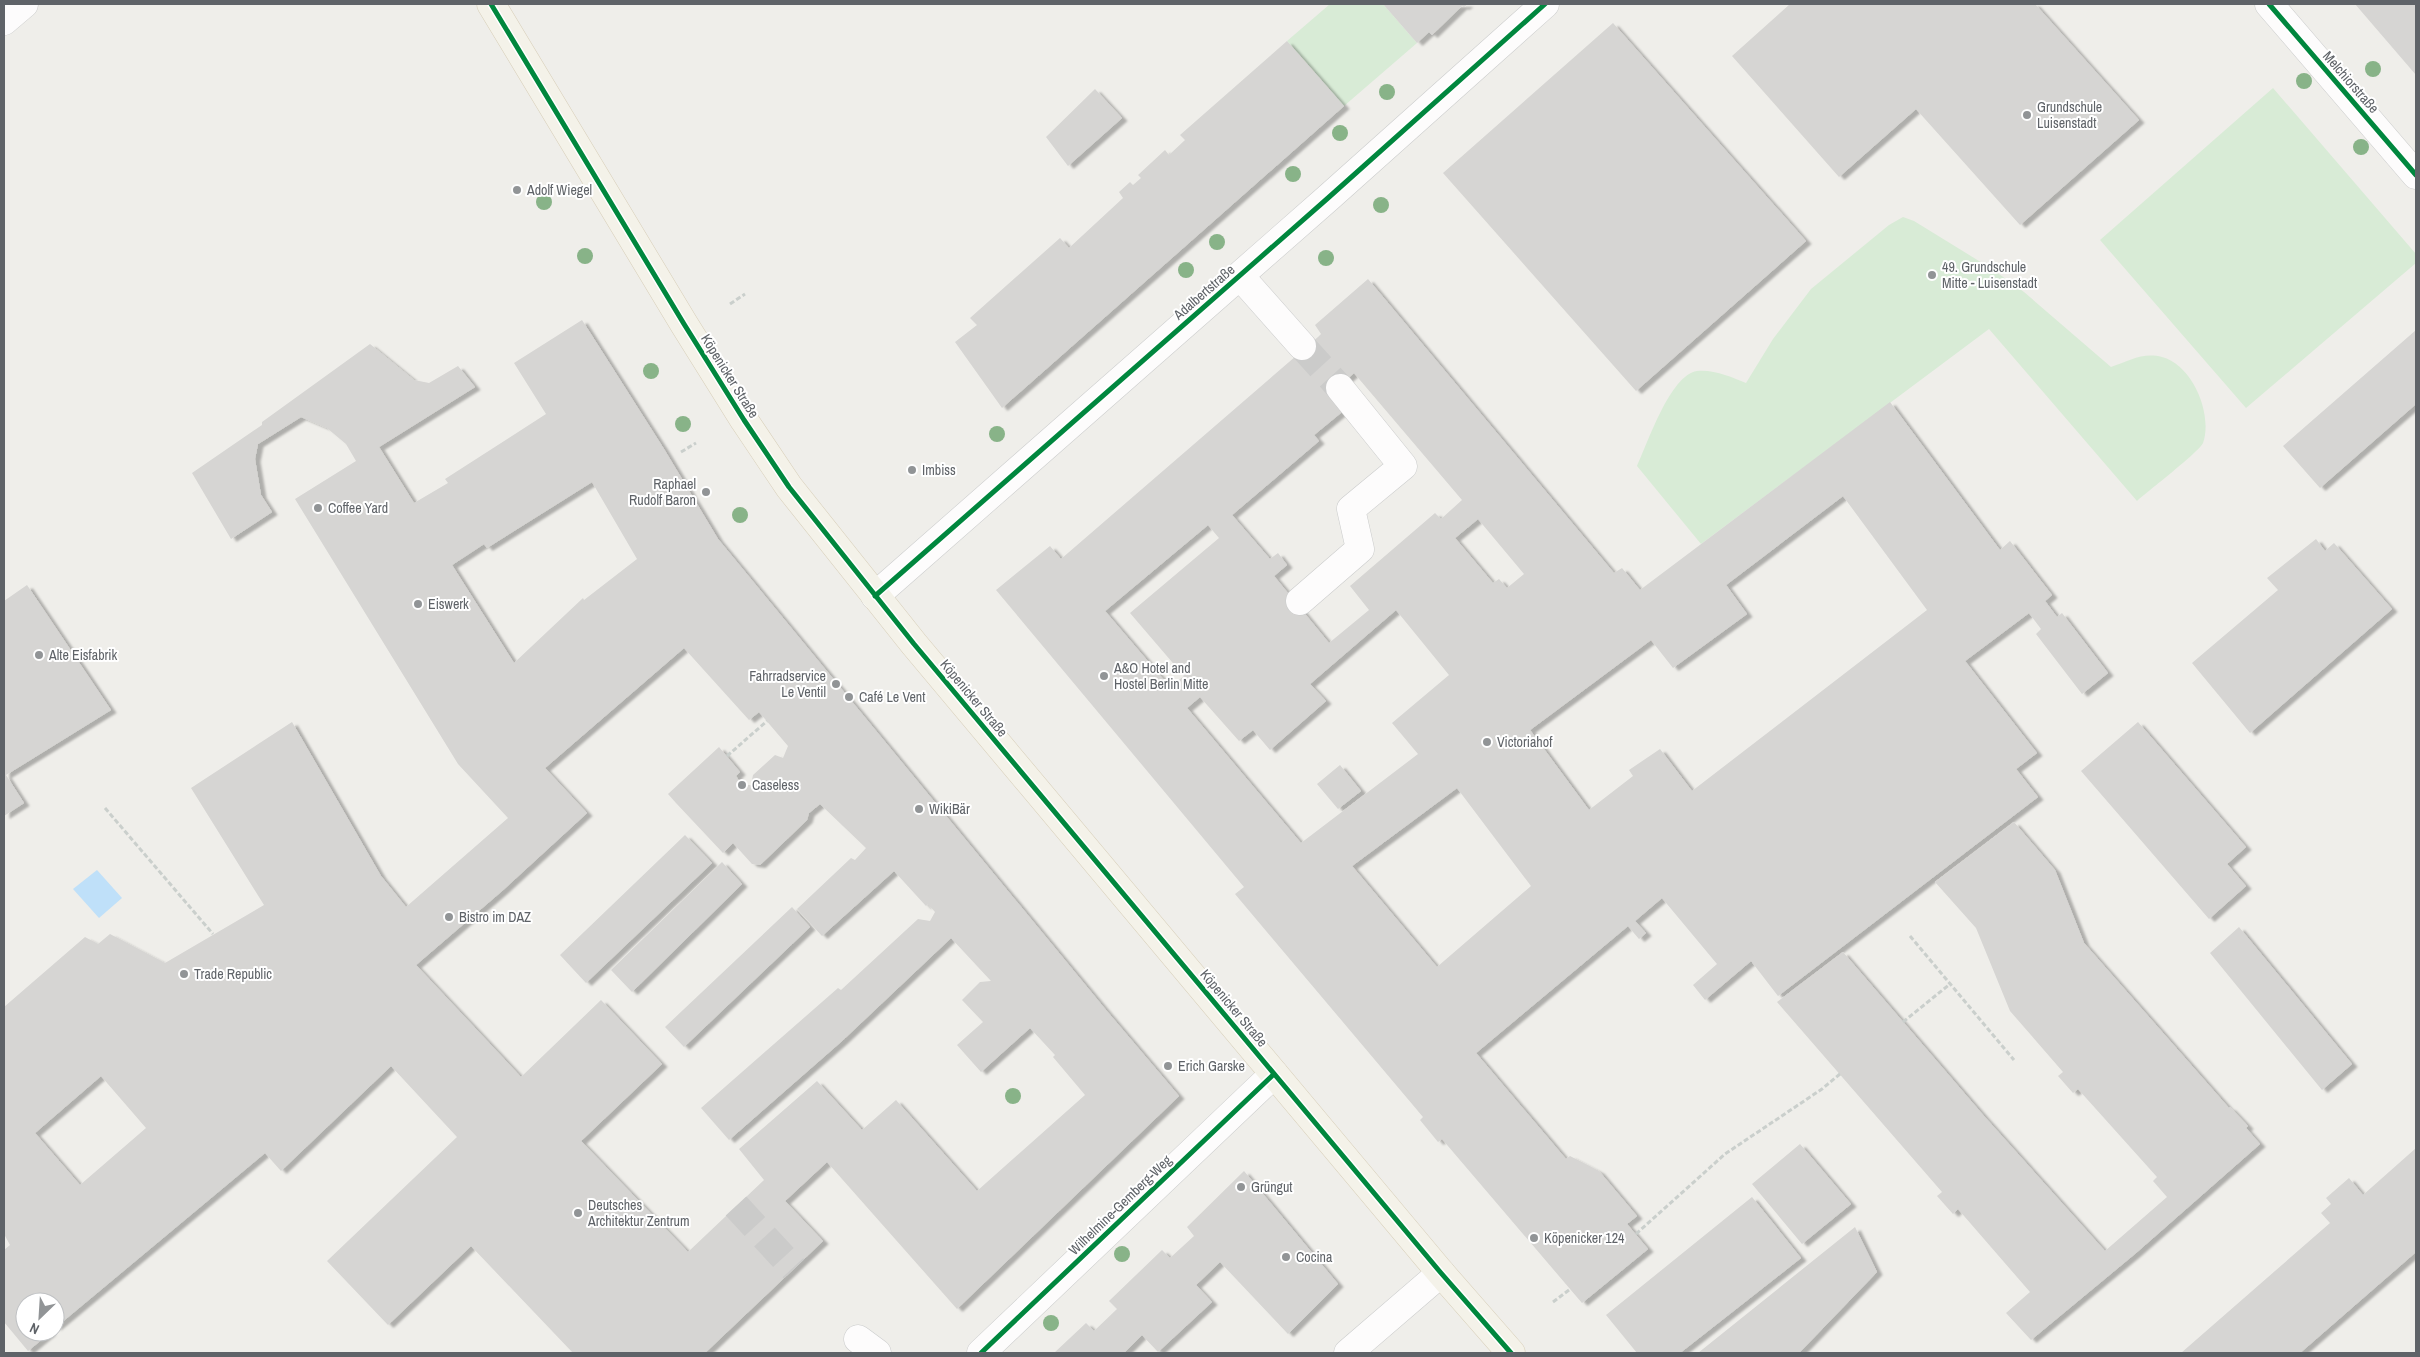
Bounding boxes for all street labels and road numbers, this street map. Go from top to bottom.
street label: Melchiorstraße [2319,47,2383,117]
street label: Adalbertstraße [1169,261,1238,324]
street label: Köpenicker Straße [697,331,763,421]
street label: Köpenicker Straße [936,656,1012,740]
street label: Köpenicker Straße [1196,966,1272,1050]
street label: Wilhelmine-Gemberg-Weg [1065,1151,1176,1259]

